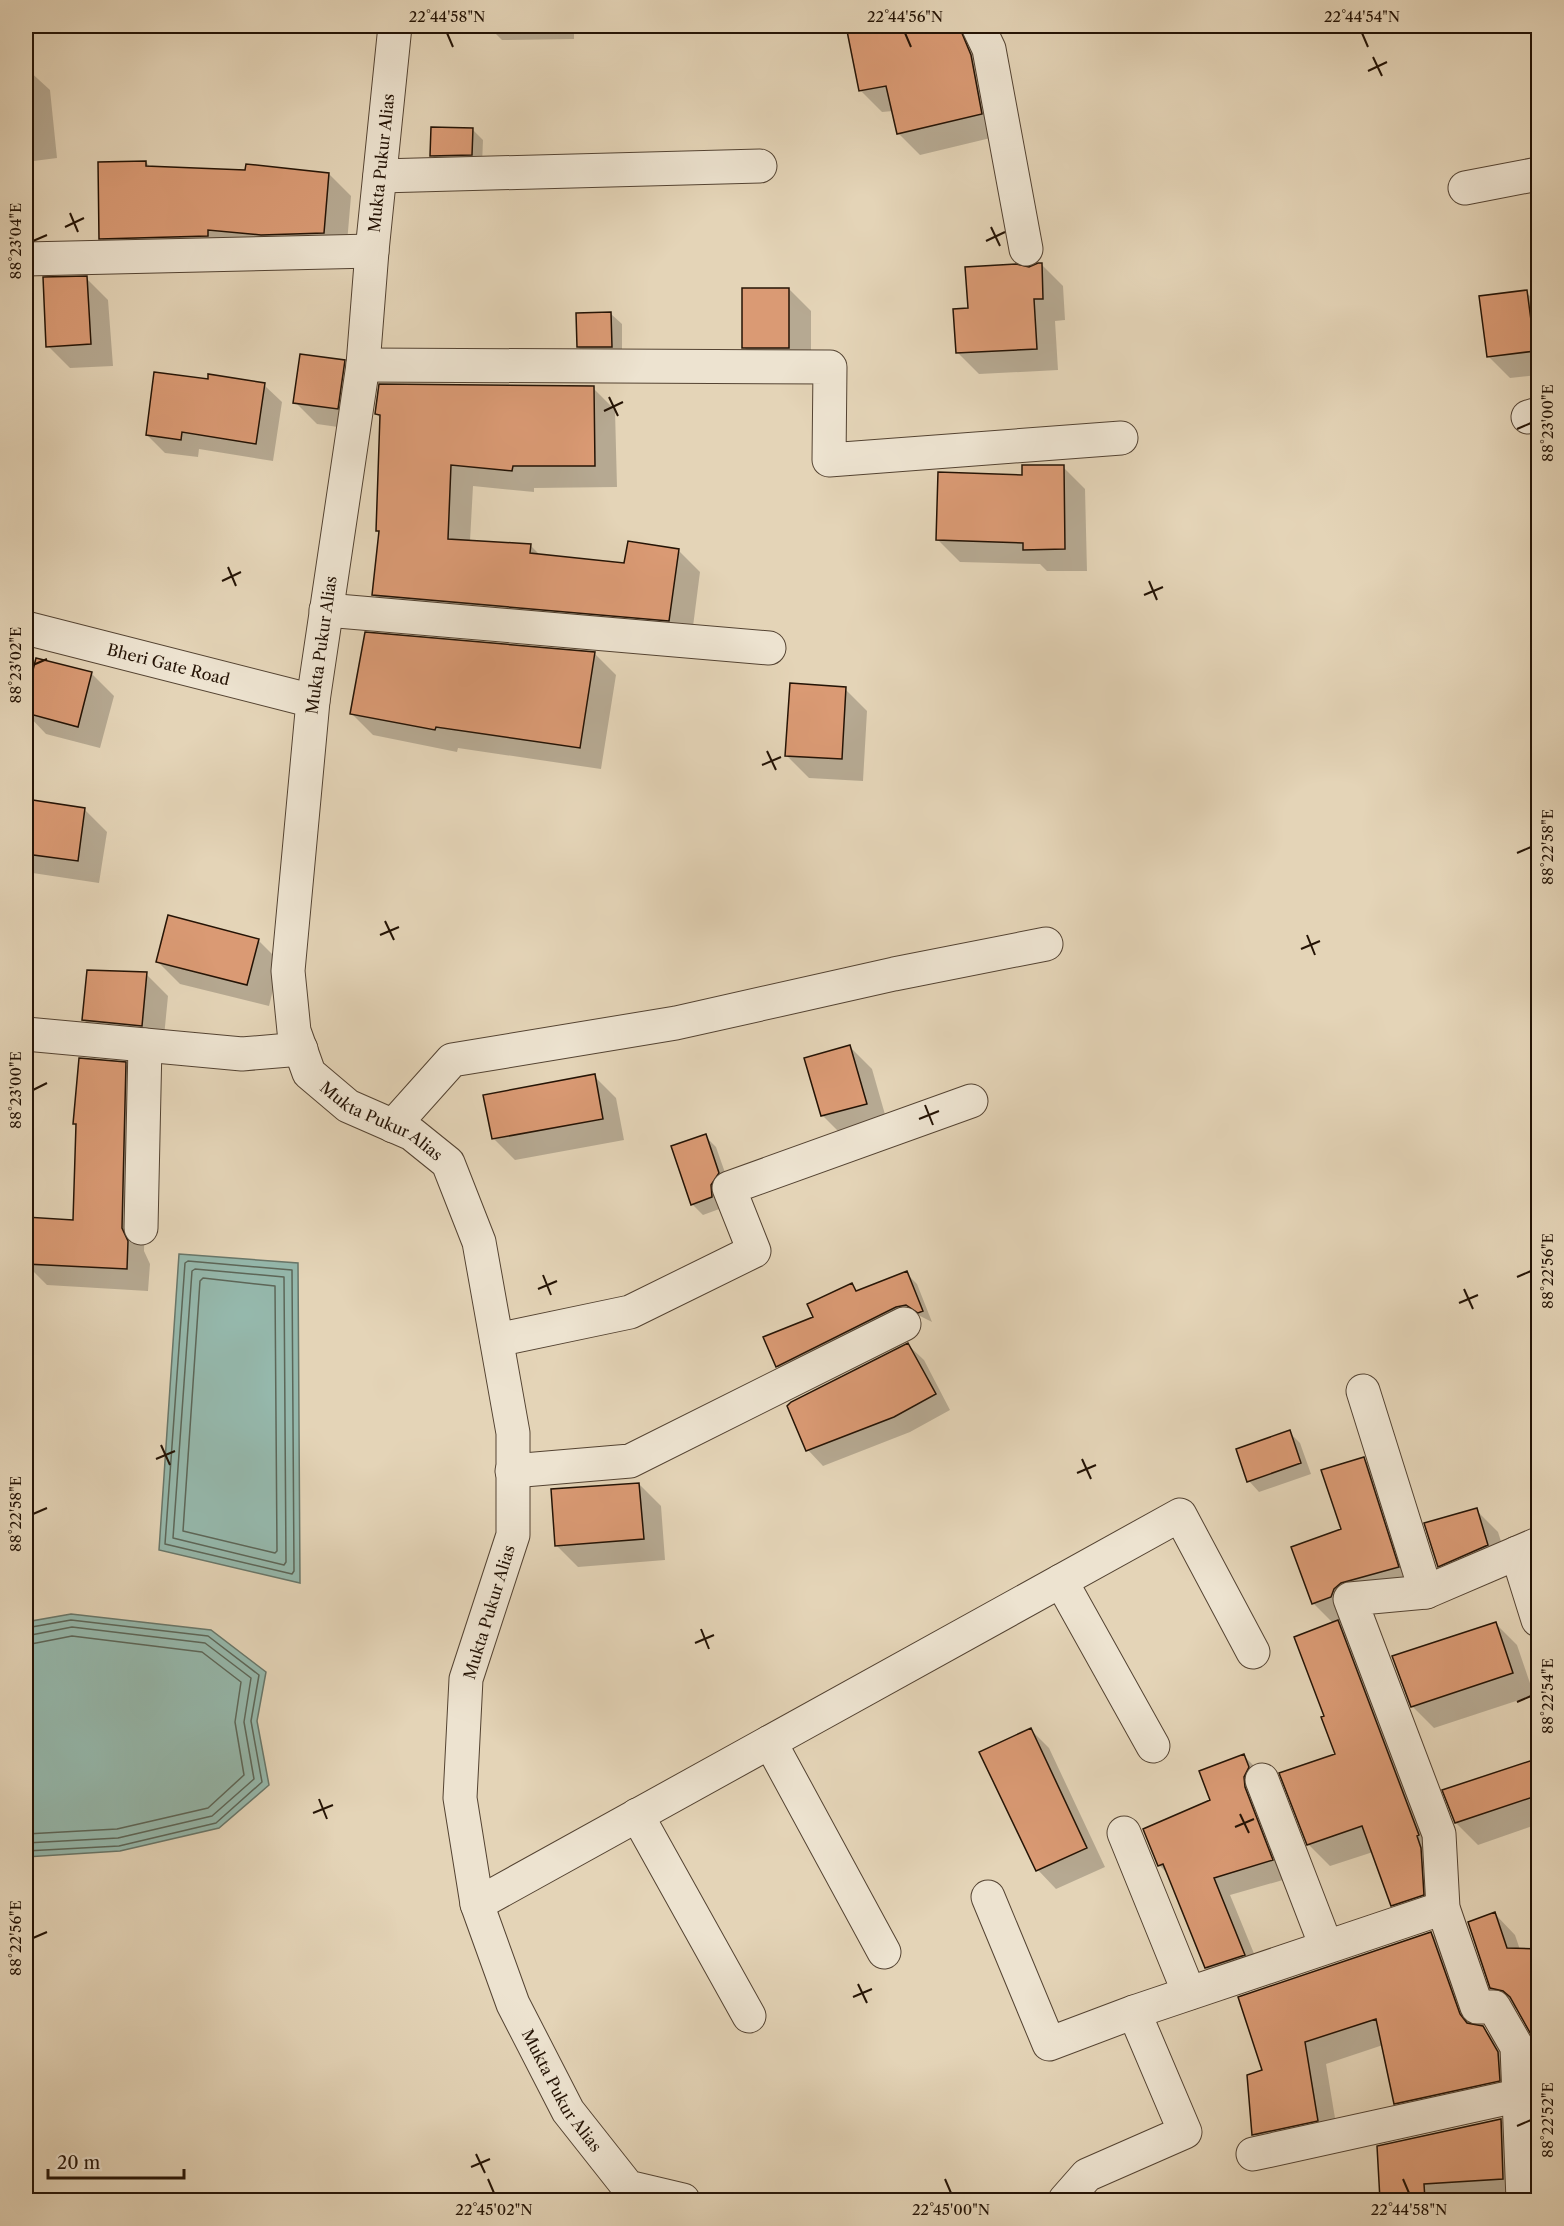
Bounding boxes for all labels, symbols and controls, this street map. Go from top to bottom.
text: 22°44'58"N [409,7,485,26]
text: 22°44'56"N [867,7,943,26]
text: 22°44'54"N [1324,7,1400,26]
street label: Mukta Pukur Alias [364,93,398,233]
text: 88°23'04"E [6,203,25,279]
text: 88°23'00"E [1538,384,1557,462]
street label: Mukta Pukur Alias [301,574,341,715]
text: 88°23'02"E [6,627,25,703]
street label: Bheri Gate Road [105,639,232,689]
text: 88°22'58"E [1538,809,1557,885]
text: 88°23'00"E [6,1051,25,1129]
street label: Mukta Pukur Alias [316,1077,447,1165]
text: 88°22'56"E [1538,1233,1557,1309]
text: 88°22'58"E [6,1476,25,1552]
street label: Mukta Pukur Alias [459,1542,519,1682]
text: 88°22'54"E [1538,1658,1557,1734]
text: 88°22'56"E [6,1900,25,1976]
street label: Mukta Pukur Alias [518,2026,606,2156]
text: 88°22'52"E [1538,2082,1557,2158]
scale bar [48,2142,184,2180]
text: 20 m [57,2152,101,2174]
text: 22°45'02"N [455,2200,533,2219]
text: 22°45'00"N [912,2200,990,2219]
text: 22°44'58"N [1371,2200,1447,2219]

